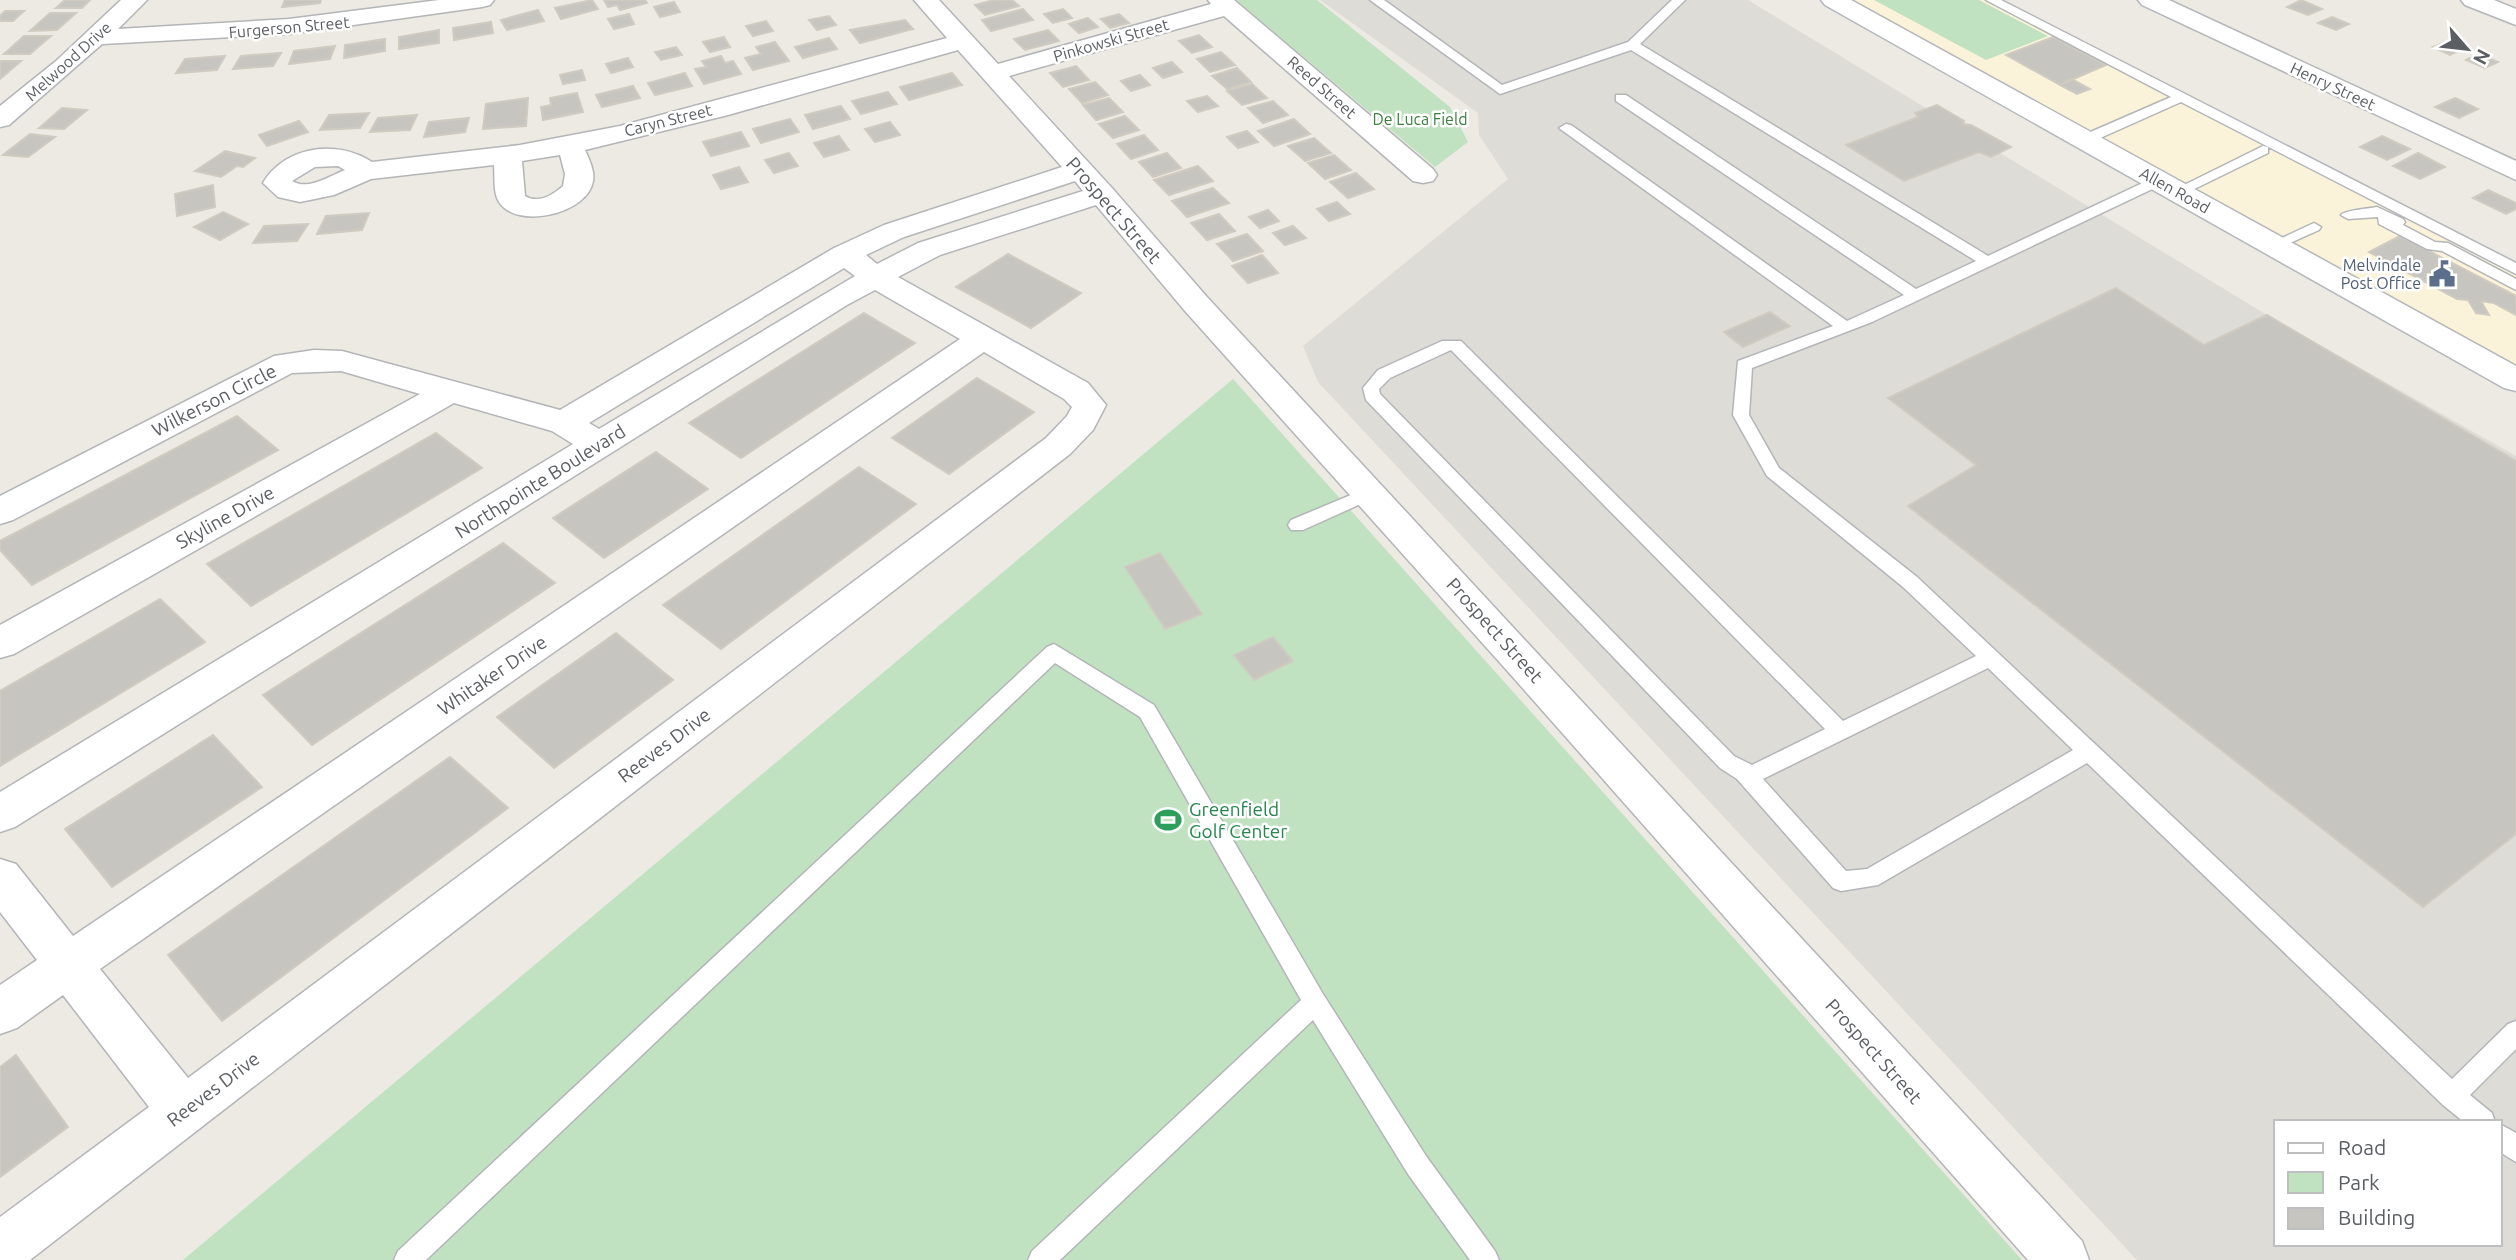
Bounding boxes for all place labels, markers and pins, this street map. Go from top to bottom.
place label: Melvindale Post Office [2341,256,2421,292]
public building icon: Melvindale Post Office [2427,259,2457,289]
place label: Greenfield Golf Center [1189,798,1287,842]
sports icon: Greenfield Golf Center [1153,805,1183,835]

